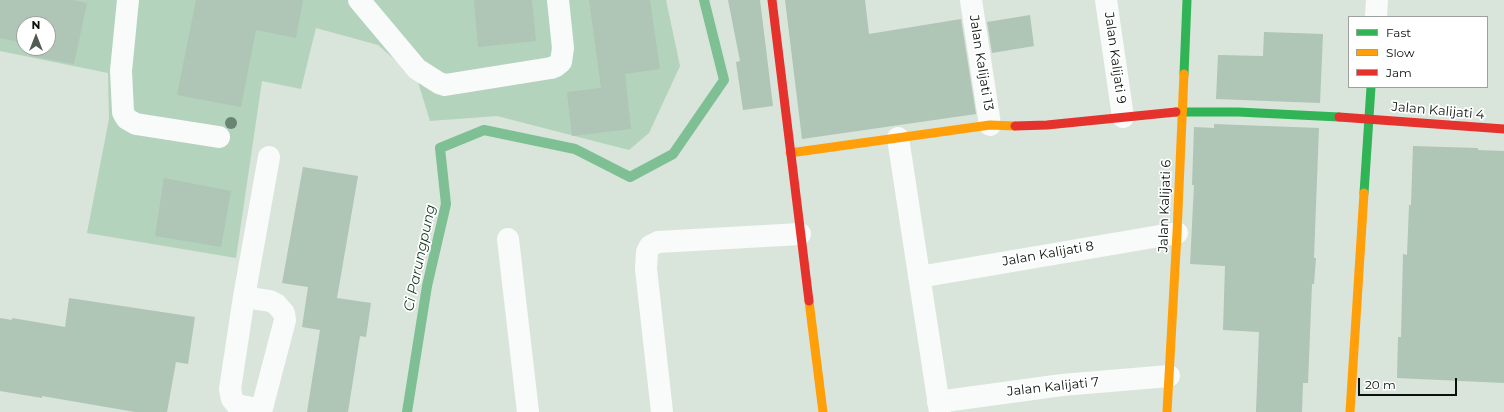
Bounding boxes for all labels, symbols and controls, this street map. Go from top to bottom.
street label: Jalan Kalijati 9 [1101,11,1129,105]
street label: Jalan Kalijati 13 [966,14,996,112]
north arrow [16,16,56,56]
legend [1348,16,1488,88]
text: N [32,18,40,32]
text: Fast [1386,25,1411,40]
text: Slow [1386,45,1415,60]
text: Jam [1386,65,1412,80]
street label: Jalan Kalijati 4 [1391,99,1485,123]
street label: Jalan Kalijati 6 [1156,159,1174,253]
water label: Ci Parungpung [400,203,440,313]
street label: Jalan Kalijati 8 [1001,238,1095,270]
scale bar [1360,370,1459,396]
street label: Jalan Kalijati 7 [1006,374,1100,400]
text: 20 m [1365,377,1396,392]

